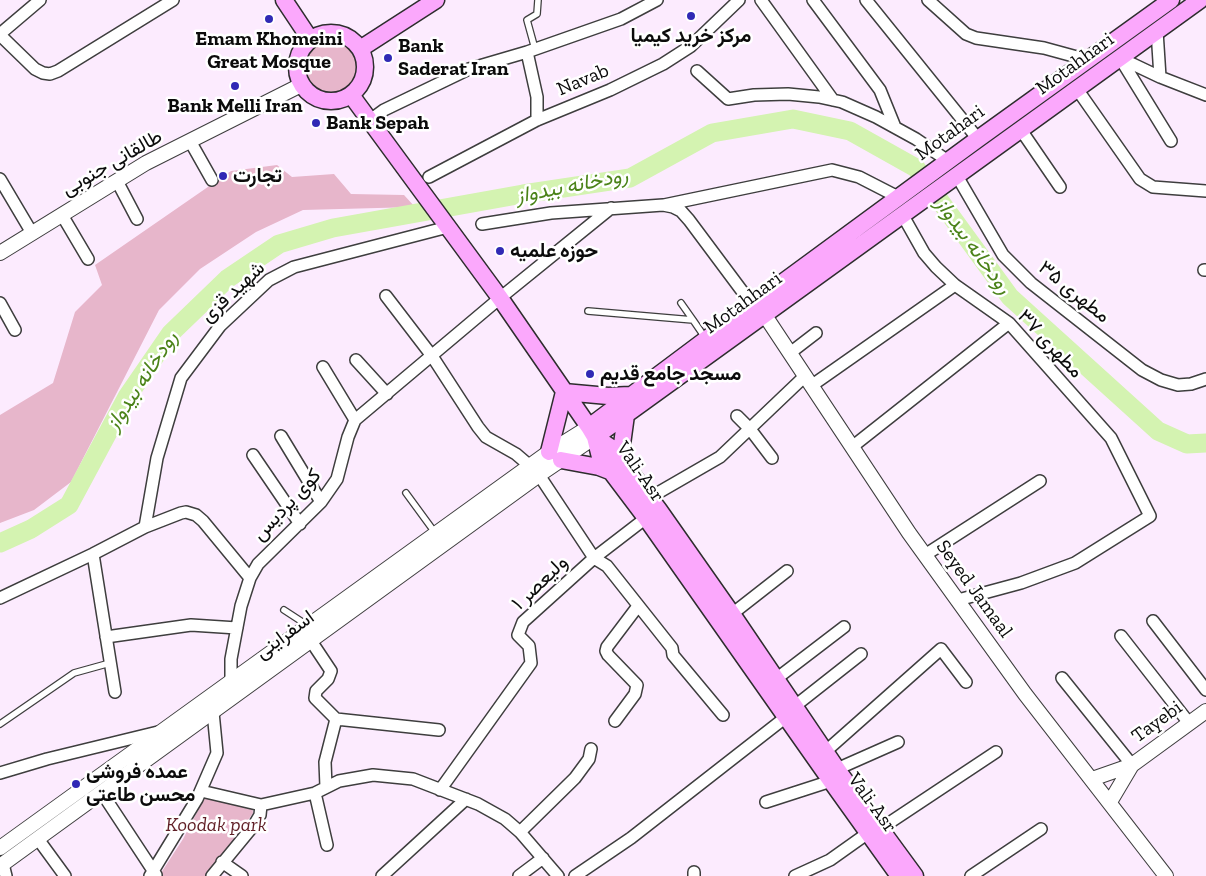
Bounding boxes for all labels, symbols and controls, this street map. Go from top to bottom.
marker: مرکز خرید کیمیا [685,10,697,22]
marker: Emam Khomeini Great Mosque [263,13,275,25]
place label: مرکز خرید کیمیا [631,24,751,48]
place label: Emam Khomeini Great Mosque [195,27,343,74]
street label: Motahhari [1031,28,1119,100]
place label: Bank Saderat Iran [398,34,509,81]
marker: Bank Saderat Iran [382,52,394,64]
street label: Navab [553,58,613,102]
marker: Bank Melli Iran [229,80,241,92]
place label: Bank Melli Iran [167,94,303,118]
street label: Motahari [911,100,989,166]
place label: Bank Sepah [326,111,429,135]
marker: Bank Sepah [310,117,322,129]
street label: طالقانی جنوبی [57,125,167,201]
water label: رودخانه بیدواز [514,163,630,209]
place label: تجارت [233,164,282,188]
marker: تجارت [217,170,229,182]
water label: رودخانه بیدواز [929,193,1017,299]
place label: حوزه علمیه [510,239,598,263]
marker: حوزه علمیه [494,245,506,257]
street label: شهید قزی [196,256,270,328]
street label: مطهری ۳۵ [1033,256,1115,328]
street label: Motahhari [699,267,787,339]
street label: مطهری ۳۷ [1012,305,1088,383]
water label: رودخانه بیدواز [100,326,184,436]
place label: مسجد جامع قدیم [600,362,741,386]
marker: مسجد جامع قدیم [584,368,596,380]
street label: Vali-Asr [611,437,669,507]
street label: کوی پردیس [248,464,326,546]
street label: Seyed Jamaal [931,536,1017,642]
street label: ولیعصر ۱ [507,551,573,615]
street label: اسفراینی [251,606,319,664]
street label: Tayebi [1127,696,1187,748]
place label: عمده فروشی محسن طاعتی [86,760,195,807]
street label: Vali-Asr [842,768,902,838]
marker: عمده فروشی محسن طاعتی [70,778,82,790]
park label: Koodak park [165,813,267,837]

